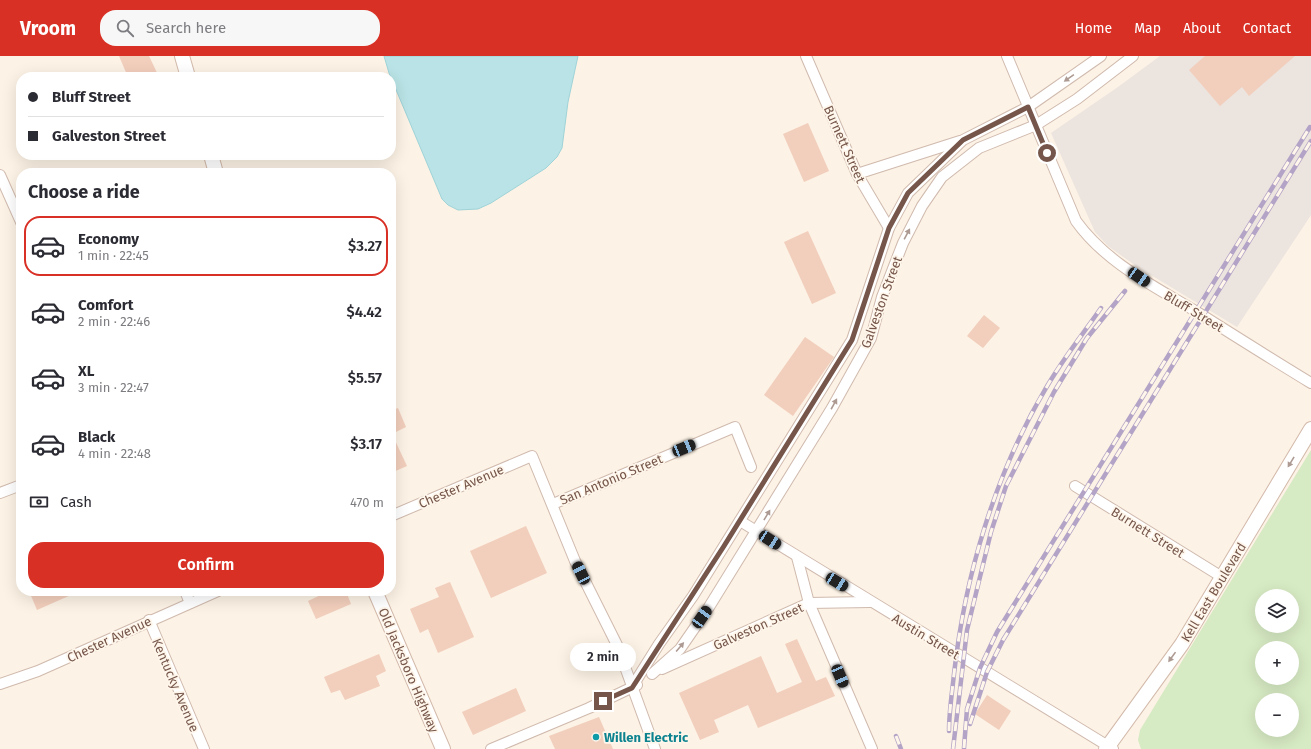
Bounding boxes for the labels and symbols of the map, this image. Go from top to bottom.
one-way arrow [1064,74,1074,82]
street label: Burnett Street [821,103,868,186]
route start [1038,144,1056,162]
one-way arrow [904,228,911,240]
street label: Galveston Street [858,254,905,350]
car [1126,265,1152,289]
street label: Bluff Street [1161,288,1226,335]
one-way arrow [831,398,838,410]
car [671,438,697,458]
street label: San Antonio Street [558,451,665,508]
one-way arrow [1287,457,1295,467]
street label: Chester Avenue [416,462,506,511]
street label: Burnett Street [1108,504,1187,561]
one-way arrow [763,510,771,520]
car [757,528,783,552]
street label: Kell East Boulevard [1178,540,1249,645]
car [570,560,592,586]
car [824,571,850,593]
street label: Galveston Street [711,600,806,653]
car [690,604,714,630]
street label: Old Jacksboro Highway [375,606,442,735]
street label: Austin Street [889,610,962,663]
street label: Chester Avenue [65,613,154,666]
street label: Kentucky Avenue [149,636,202,734]
one-way arrow [676,642,685,652]
callout: 2 min [570,643,636,671]
one-way arrow [1169,652,1177,662]
car [830,663,850,689]
route end [594,692,612,710]
place label: Willen Electric [604,730,689,745]
marker: Willen Electric [591,732,601,742]

